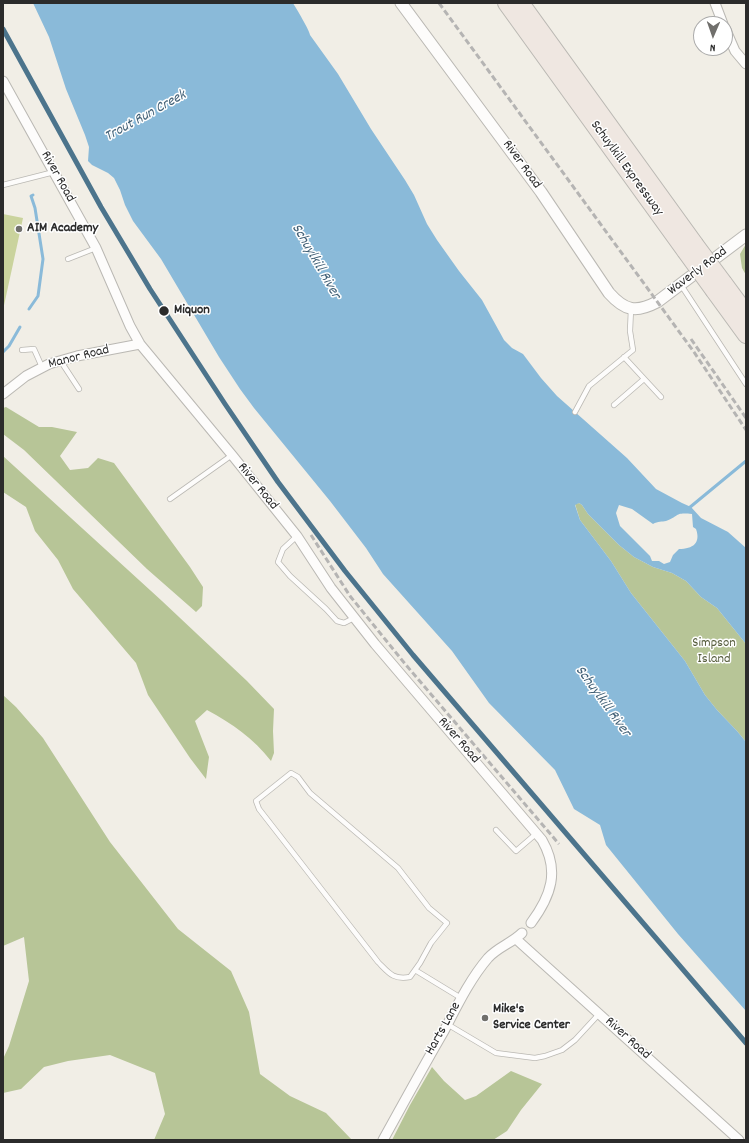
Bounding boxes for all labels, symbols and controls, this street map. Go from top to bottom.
north arrow [693,16,733,56]
text: N [710,39,716,55]
water label: Trout Run Creek [102,87,190,147]
street label: Schuylkill Expressway [586,118,666,220]
street label: River Road [498,137,544,193]
street label: River Road [36,148,78,206]
place label: AIM Academy [27,221,98,237]
water label: Schuylkill River [286,221,344,303]
marker: AIM Academy [14,224,24,234]
street label: Waverly Road [665,244,731,300]
place label: Miquon [174,303,210,319]
marker: Miquon [157,304,171,318]
street label: Manor Road [47,342,111,374]
street label: River Road [233,460,281,514]
park label: Simpson Island [692,636,736,668]
water label: Schuylkill River [570,663,634,741]
street label: River Road [433,714,483,768]
street label: Harts Lane [423,1000,465,1058]
place label: Mike's Service Center [493,1002,570,1034]
marker: Mike's Service Center [480,1013,490,1023]
street label: River Road [601,1014,653,1064]

